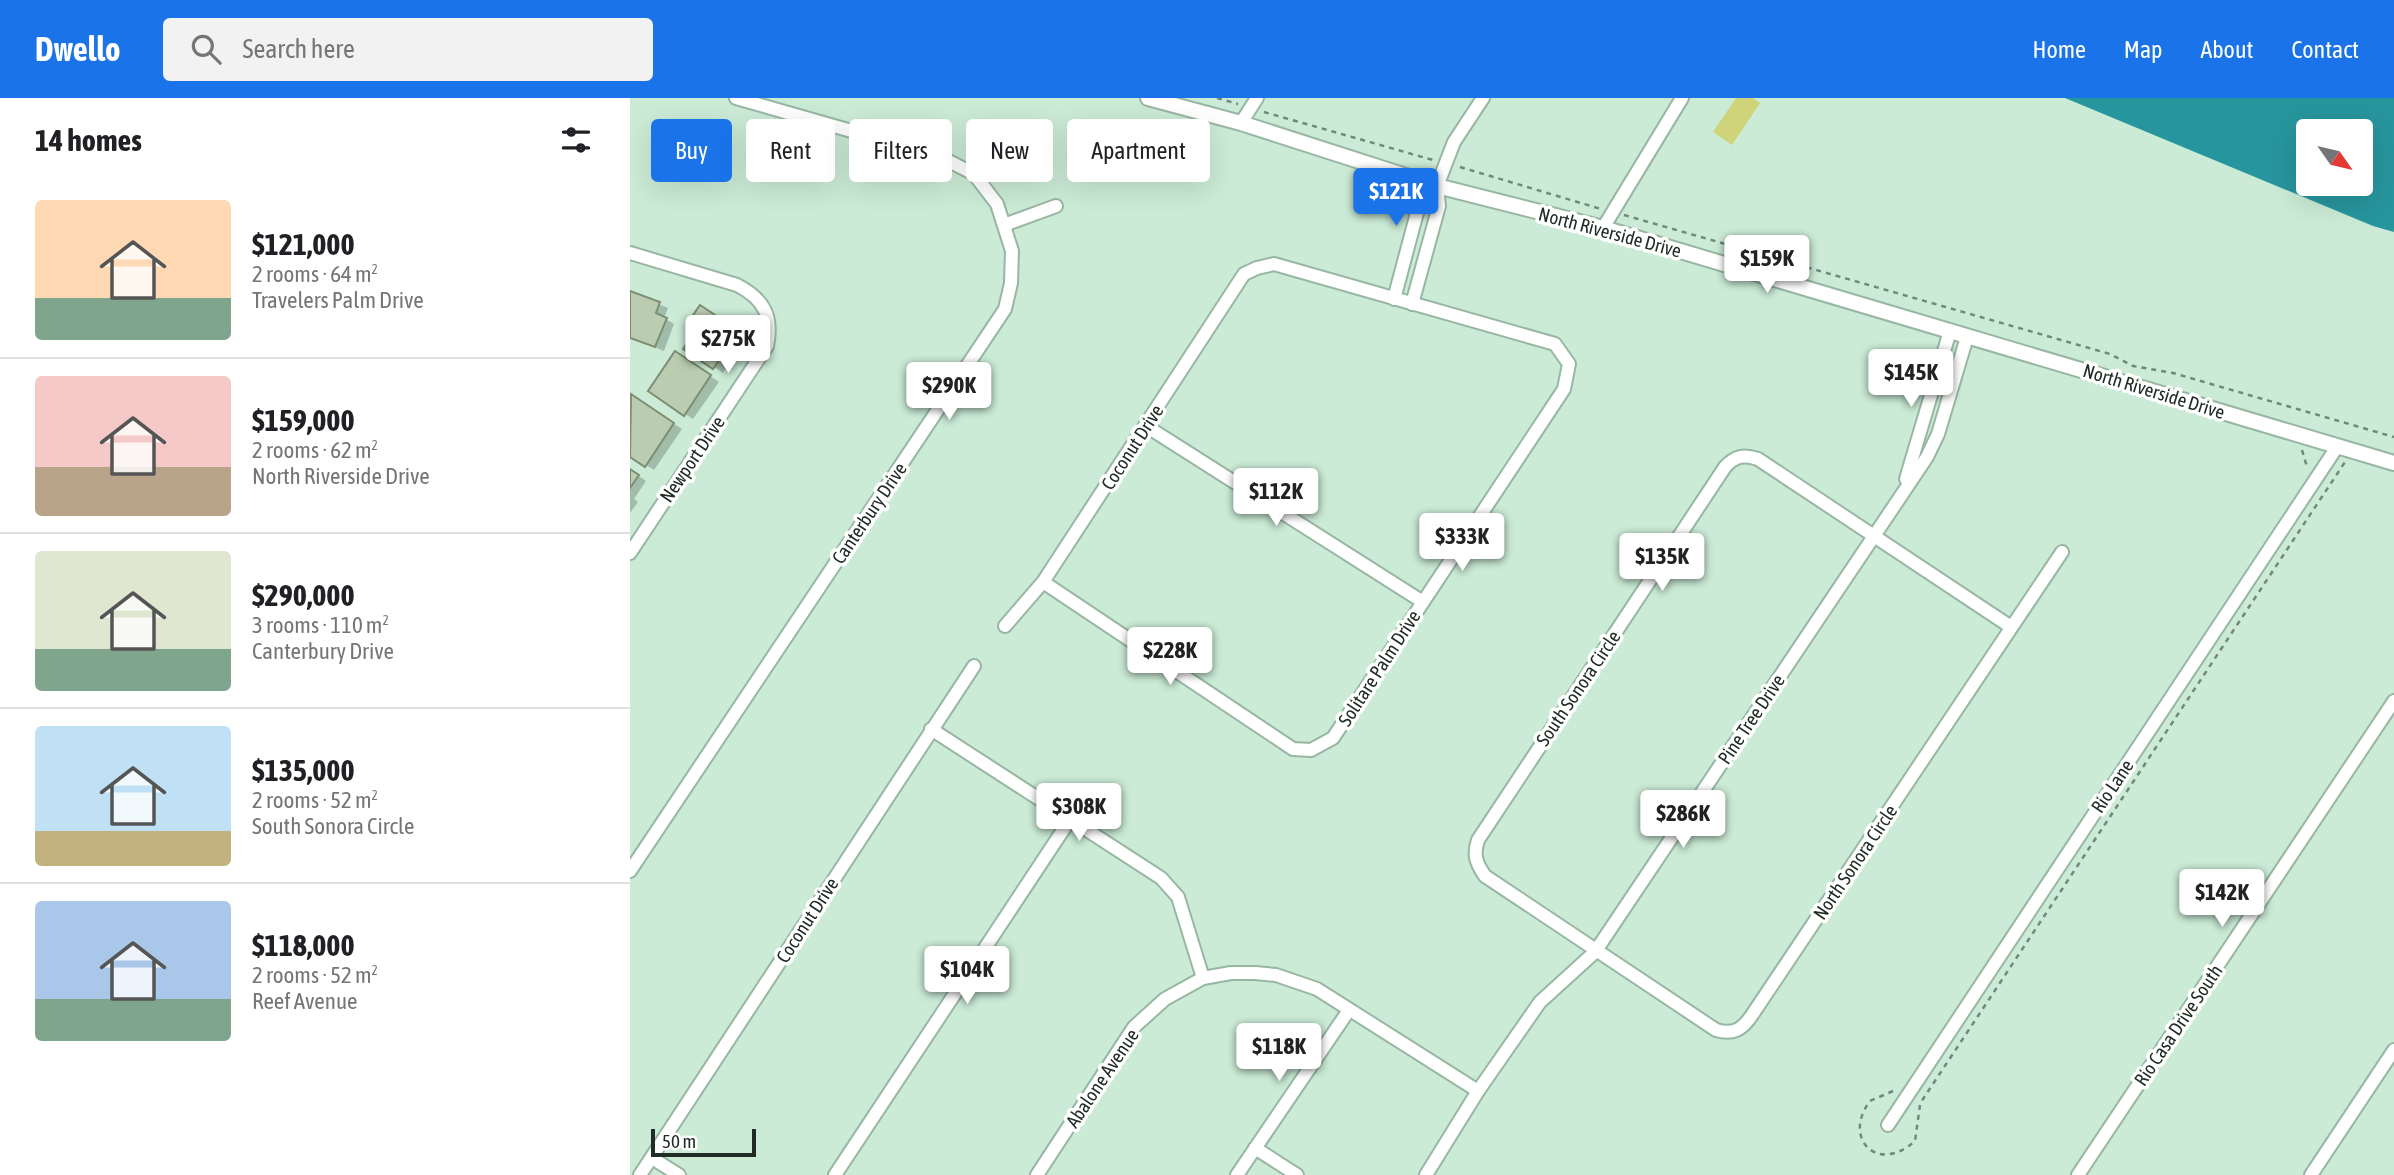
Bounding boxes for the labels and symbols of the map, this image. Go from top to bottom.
north arrow [2296,119,2373,196]
pin: $121K [1347,169,1445,228]
street label: North Riverside Drive [1536,202,1684,262]
pin: $159K [1718,236,1816,295]
pin: $275K [679,316,777,375]
pin: $145K [1862,350,1960,409]
street label: North Riverside Drive [2081,359,2227,423]
pin: $290K [900,362,998,422]
street label: Coconut Drive [1096,400,1168,494]
street label: Newport Drive [655,412,729,506]
street label: Canterbury Drive [827,458,911,568]
pin: $112K [1227,468,1325,528]
pin: $333K [1413,514,1511,573]
pin: $135K [1613,533,1711,593]
street label: Solitare Palm Drive [1333,606,1425,730]
street label: South Sonora Circle [1531,626,1625,750]
pin: $228K [1121,628,1219,687]
street label: Pine Tree Drive [1713,670,1789,768]
street label: Rio Lane [2086,755,2138,817]
pin: $308K [1030,784,1128,843]
pin: $286K [1634,790,1732,850]
street label: North Sonora Circle [1809,800,1901,924]
pin: $142K [2173,870,2271,929]
street label: Coconut Drive [771,873,843,967]
pin: $104K [918,946,1016,1006]
street label: Rio Casa Drive South [2129,960,2227,1090]
pin: $118K [1230,1024,1328,1083]
street label: Abalone Avenue [1061,1025,1143,1131]
scale bar [651,1126,756,1158]

